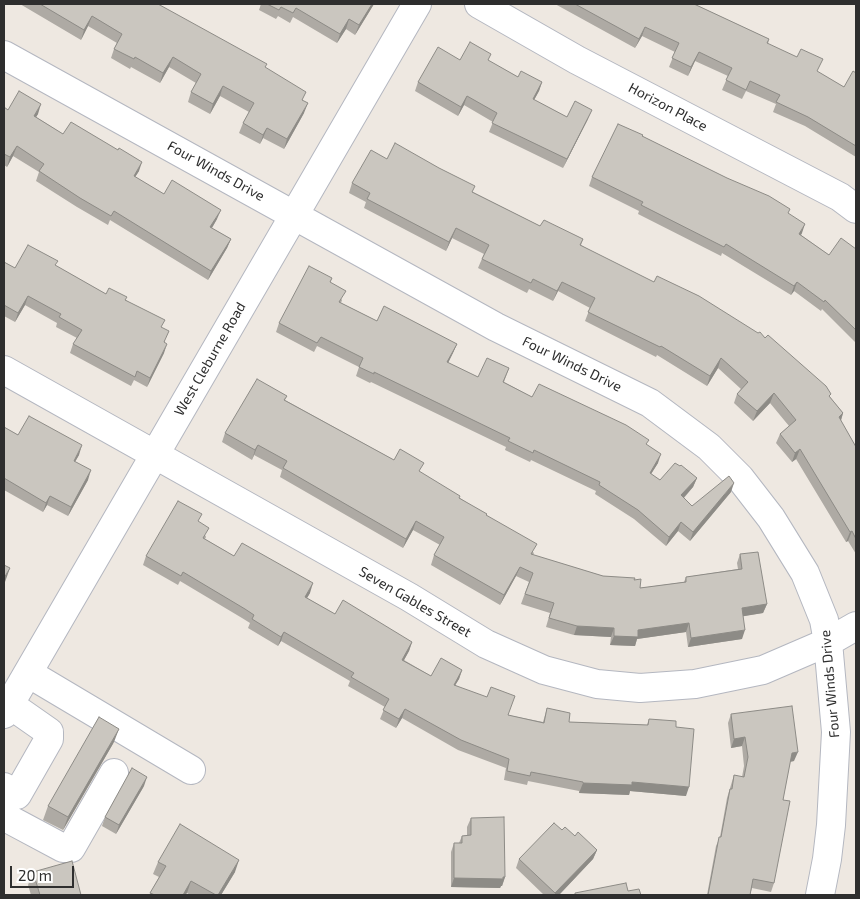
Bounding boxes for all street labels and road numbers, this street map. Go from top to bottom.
street label: Horizon Place [626,79,710,135]
street label: Four Winds Drive [165,137,267,205]
street label: West Cleburne Road [171,299,249,419]
street label: Four Winds Drive [520,333,624,395]
street label: Seven Gables Street [356,563,474,641]
street label: Four Winds Drive [817,629,843,739]

